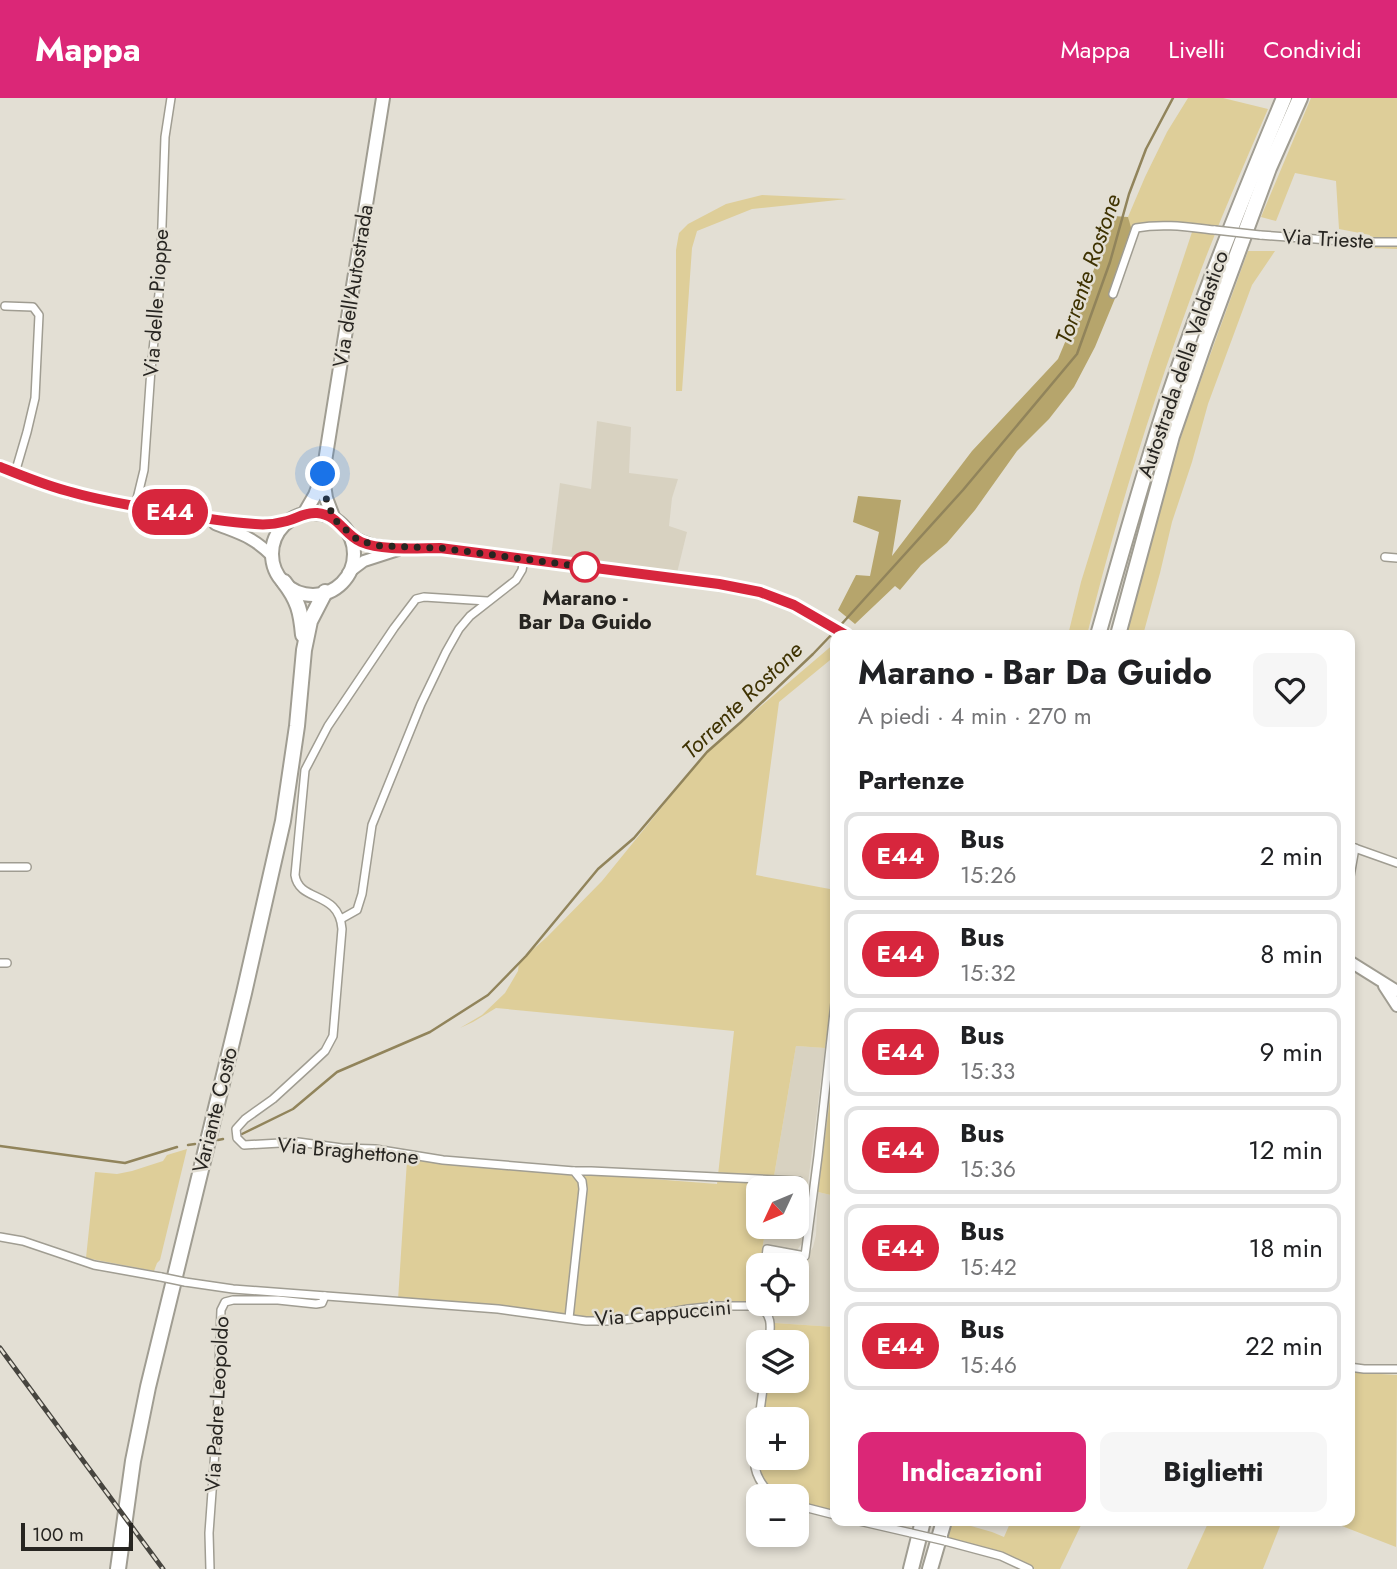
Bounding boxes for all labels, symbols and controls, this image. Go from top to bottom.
text: Mappa [35,26,141,73]
text: Mappa [1060,32,1130,67]
text: Livelli [1168,32,1225,67]
text: Condividi [1263,32,1362,67]
water label: Torrente Rostone [1046,189,1130,349]
street label: Via dell'Autostrada [325,202,381,370]
street label: Via Trieste [1281,222,1375,256]
street label: Via delle Pioppe [136,228,176,378]
street label: Autostrada della Valdastico [1130,246,1236,482]
your location [305,456,340,491]
line badge: E44 [130,489,210,535]
text: E44 [146,494,194,529]
marker: Marano - Bar Da Guido [570,552,600,582]
place label: Marano - Bar Da Guido [518,583,652,637]
water label: Torrente Rostone [674,633,811,767]
text: Marano - Bar Da Guido [858,649,1212,696]
button: heart [1253,653,1327,727]
text: A piedi · 4 min · 270 m [858,699,1092,733]
text: Partenze [858,761,964,799]
text: Bus [960,820,1004,858]
text: 2 min [1260,837,1323,875]
text: E44 [877,838,924,873]
text: 15:26 [960,858,1017,892]
text: Bus [960,918,1004,956]
text: 8 min [1260,935,1323,973]
text: E44 [877,936,924,971]
text: 15:32 [960,956,1016,990]
text: Bus [960,1016,1004,1054]
text: 9 min [1260,1033,1323,1071]
text: E44 [877,1034,924,1069]
street label: Variante Costo [185,1044,245,1176]
text: 15:33 [960,1054,1015,1088]
text: Bus [960,1114,1004,1152]
street label: Via Braghettone [276,1130,420,1172]
text: 12 min [1248,1131,1323,1169]
text: E44 [877,1132,924,1167]
text: 15:36 [960,1152,1016,1186]
north arrow [746,1176,808,1239]
map controls [746,1176,809,1547]
text: Bus [960,1212,1004,1250]
text: 18 min [1249,1229,1323,1267]
text: E44 [877,1230,924,1265]
text: 15:42 [960,1250,1017,1284]
button: locate [746,1253,809,1316]
street label: Via Cappuccini [593,1292,733,1334]
text: Bus [960,1310,1004,1348]
street label: Via Padre Leopoldo [197,1315,237,1493]
text: 22 min [1245,1327,1323,1365]
text: E44 [877,1328,924,1363]
button: layers [746,1330,809,1393]
text: 15:46 [960,1348,1017,1382]
button: + [746,1407,809,1470]
button: Indicazioni [858,1432,1086,1512]
button: Biglietti [1100,1432,1327,1512]
button: − [746,1484,809,1547]
scale bar [21,1520,133,1552]
text: 100 m [32,1521,84,1548]

